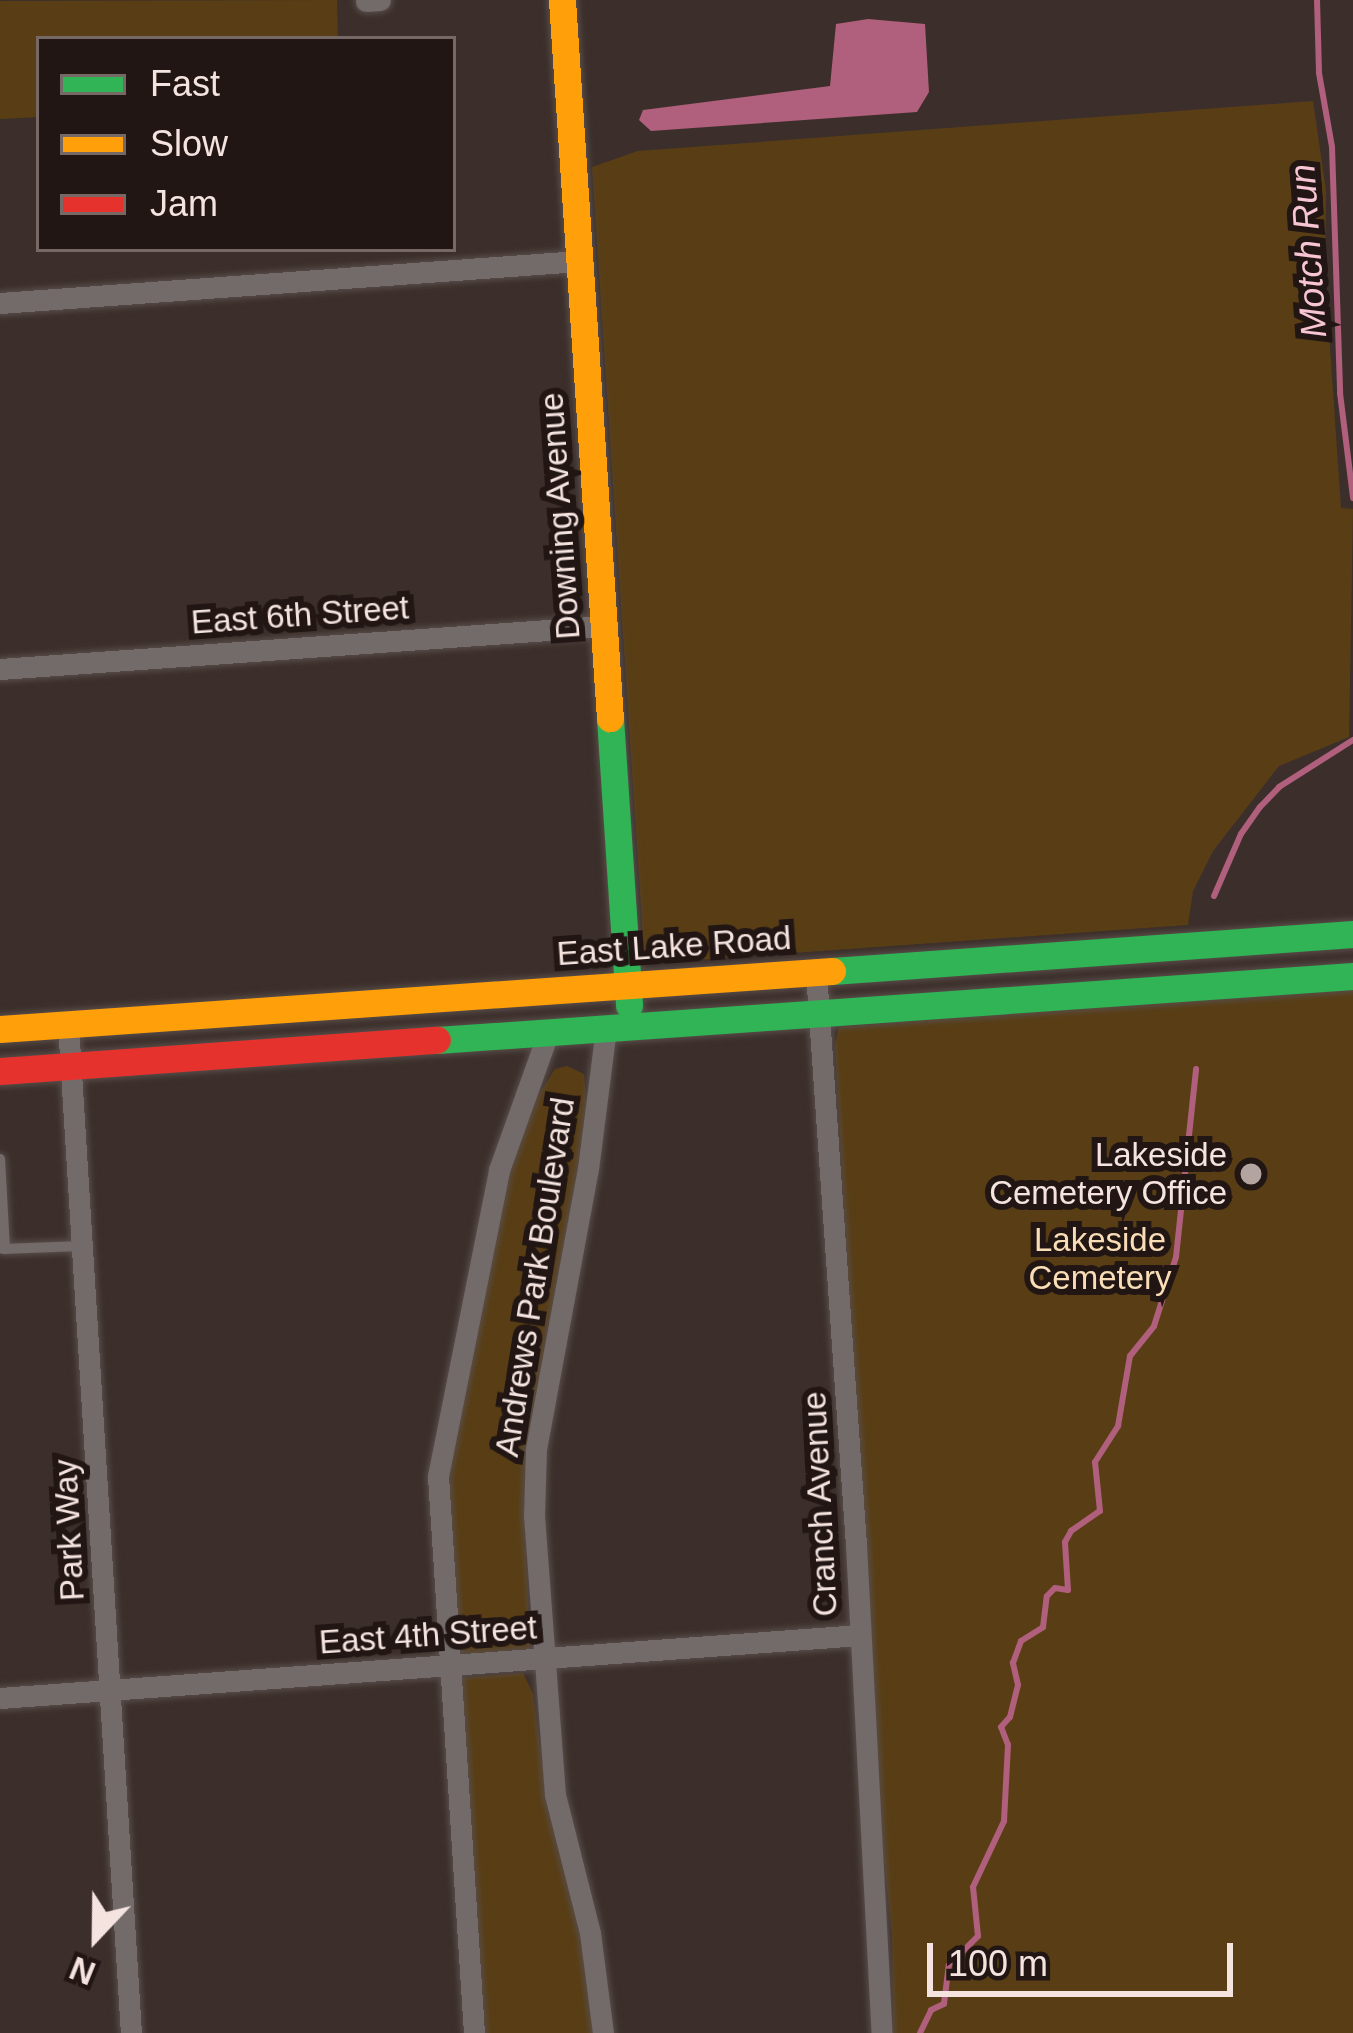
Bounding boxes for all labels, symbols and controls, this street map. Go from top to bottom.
legend [36,36,456,252]
text: Fast [150,63,220,104]
text: Slow [150,123,228,164]
water label: Motch Run [1280,163,1336,339]
text: Jam [150,183,218,224]
street label: Downing Avenue [532,390,588,642]
street label: East 6th Street [190,588,410,642]
street label: East Lake Road [555,918,793,974]
street label: Andrews Park Boulevard [487,1095,583,1459]
place label: Lakeside Cemetery Office [989,1135,1227,1213]
marker: Lakeside Cemetery Office [1238,1161,1264,1187]
park label: Lakeside Cemetery [1028,1220,1172,1298]
street label: Cranch Avenue [794,1390,846,1618]
street label: Park Way [46,1458,92,1602]
street label: East 4th Street [318,1608,538,1662]
north arrow [36,1877,156,1997]
scale bar [933,1919,1239,1993]
text: 100 m [948,1943,1048,1984]
text: N [64,1949,100,1992]

